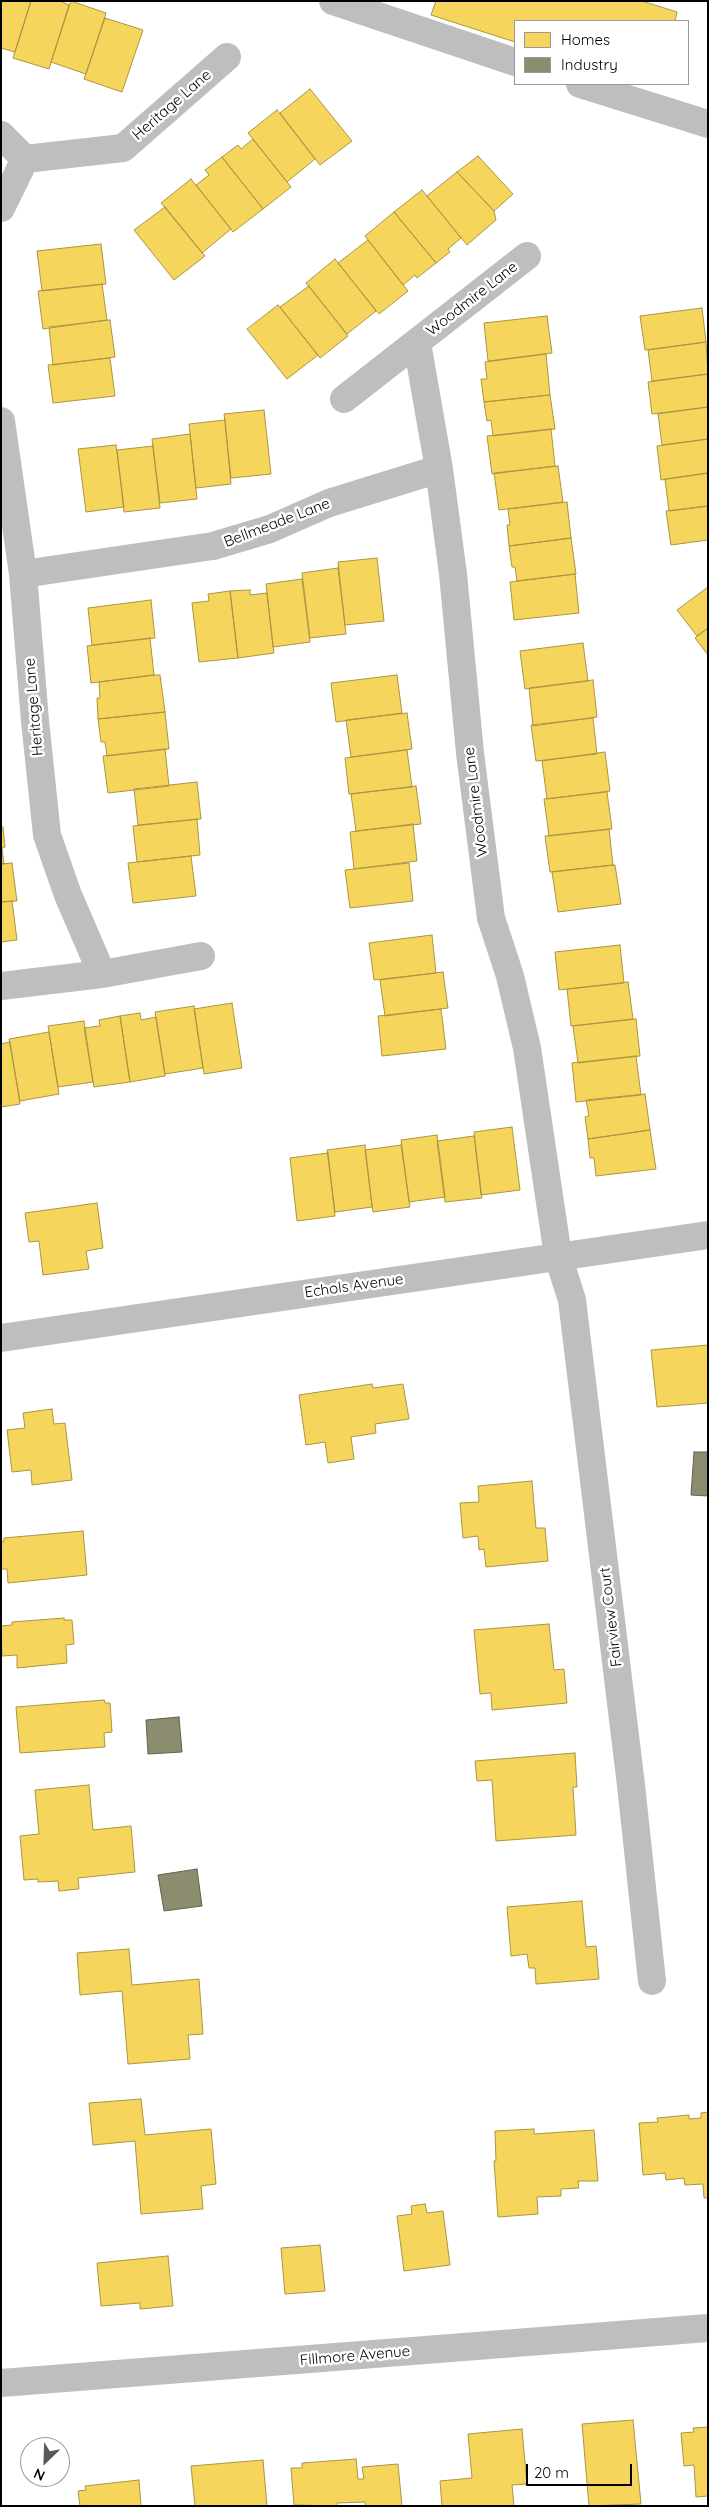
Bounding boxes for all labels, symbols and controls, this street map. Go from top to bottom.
legend [514,20,689,85]
text: Homes [561,30,610,49]
text: Industry [561,55,618,74]
street label: Heritage Lane [129,66,215,144]
street label: Woodmire Lane [423,258,521,340]
street label: Bellmeade Lane [221,494,333,552]
street label: Heritage Lane [21,657,47,757]
street label: Woodmire Lane [460,746,492,858]
street label: Echols Avenue [303,1270,405,1302]
street label: Fairview Court [596,1566,626,1668]
street label: Fillmore Avenue [299,2342,411,2370]
north arrow [20,2437,70,2487]
scale bar [529,2454,635,2486]
text: 20 m [534,2463,569,2482]
text: N [31,2464,48,2485]

